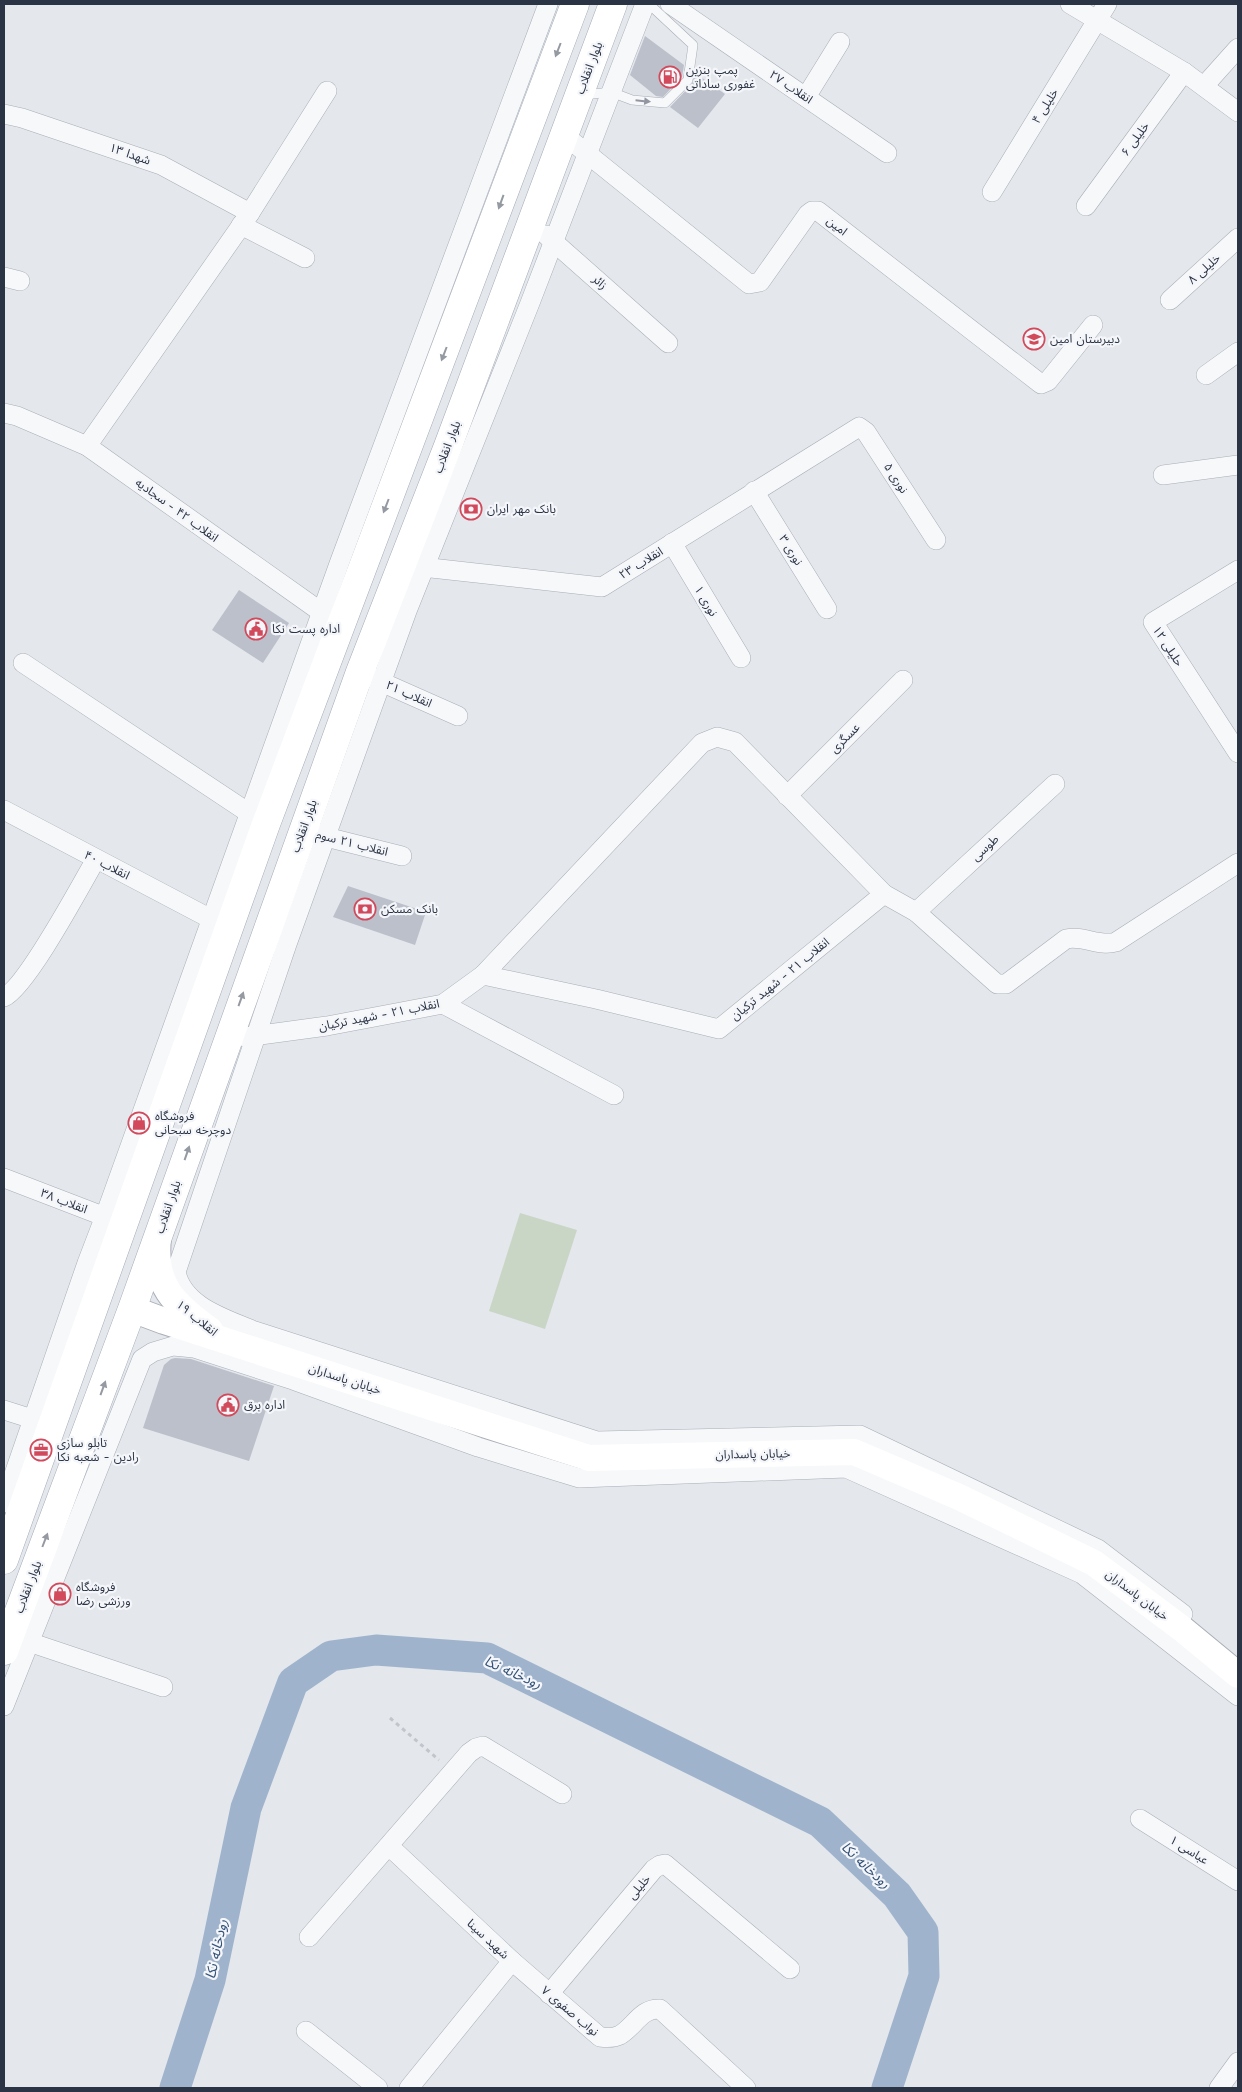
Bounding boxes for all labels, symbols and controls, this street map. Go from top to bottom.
street label: بلوار انقلاب [573,40,606,96]
one-way arrow [554,42,561,57]
place label: پمپ بنزین غفوری ساداتی [686,63,755,91]
fuel station icon: پمپ بنزین غفوری ساداتی [658,65,682,89]
street label: انقلاب ۲۷ [767,68,815,107]
street label: خلیلی ۴ [1029,86,1061,126]
one-way arrow [636,97,652,105]
street label: خلیلی ۶ [1118,119,1152,159]
street label: شهدا ۱۳ [108,140,152,168]
one-way arrow [497,194,504,209]
street label: امین [824,214,850,239]
street label: خلیلی ۸ [1185,251,1223,287]
street label: زائر [589,271,610,292]
school or university icon: دبیرستان امین [1022,327,1046,351]
place label: دبیرستان امین [1050,332,1120,346]
one-way arrow [440,347,448,362]
street label: بلوار انقلاب [431,419,464,475]
street label: نوری ۵ [881,460,911,496]
street label: انقلاب ۴۲ - سجادیه [133,475,221,545]
bank icon: بانک مهر ایران [459,497,483,521]
one-way arrow [382,498,389,513]
place label: بانک مهر ایران [487,502,556,516]
street label: نوری ۳ [776,532,806,568]
street label: انقلاب ۲۳ [617,544,666,582]
street label: نوری ۱ [691,583,721,619]
public building icon: اداره پست نکا [244,617,268,641]
place label: اداره پست نکا [272,622,340,637]
street label: حلیلی ۱۲ [1150,623,1186,669]
street label: انقلاب ۲۱ [384,678,434,711]
street label: عسگری [827,720,863,756]
street label: بلوار انقلاب [288,798,320,854]
street label: انقلاب ۲۱ سوم [314,827,390,861]
street label: طوسی [969,832,1001,864]
street label: انقلاب ۴۰ [82,848,132,883]
bank icon: بانک مسکن [353,897,377,921]
place label: بانک مسکن [381,902,438,916]
street label: انقلاب ۲۱ - شهید ترکیان [728,935,832,1023]
one-way arrow [238,992,246,1007]
street label: انقلاب ۲۱ - شهید ترکیان [317,996,441,1034]
place label: فروشگاه دوچرخه سبحانی [155,1109,231,1138]
shop icon: فروشگاه دوچرخه سبحانی [127,1111,151,1135]
one-way arrow [184,1145,191,1160]
street label: بلوار انقلاب [152,1179,184,1235]
street label: انقلاب ۳۸ [39,1186,89,1217]
street label: انقلاب ۱۹ [173,1297,221,1339]
street label: خیابان پاسداران [307,1361,383,1398]
one-way arrow [99,1381,107,1395]
public building icon: اداره برق [216,1393,240,1417]
place label: اداره برق [244,1398,285,1412]
place label: تابلو سازی رادین - شعبه نکا [57,1436,139,1464]
office icon: تابلو سازی رادین - شعبه نکا [29,1438,53,1462]
street label: خیابان پاسداران [715,1446,791,1463]
one-way arrow [42,1533,50,1547]
street label: بلوار انقلاب [12,1559,45,1615]
street label: خیابان پاسداران [1102,1567,1171,1624]
place label: فروشگاه ورزشی رضا [76,1580,131,1608]
shop icon: فروشگاه ورزشی رضا [48,1582,72,1606]
water label: رودخانه نکا [482,1652,544,1693]
street label: عباسی ۱ [1167,1833,1211,1867]
water label: رودخانه نکا [838,1838,894,1892]
street label: خلیلی [625,1872,653,1902]
street label: شهید سینا [464,1916,512,1962]
water label: رودخانه نکا [202,1918,231,1981]
street label: نواب صفوی ۷ [538,1983,601,2039]

